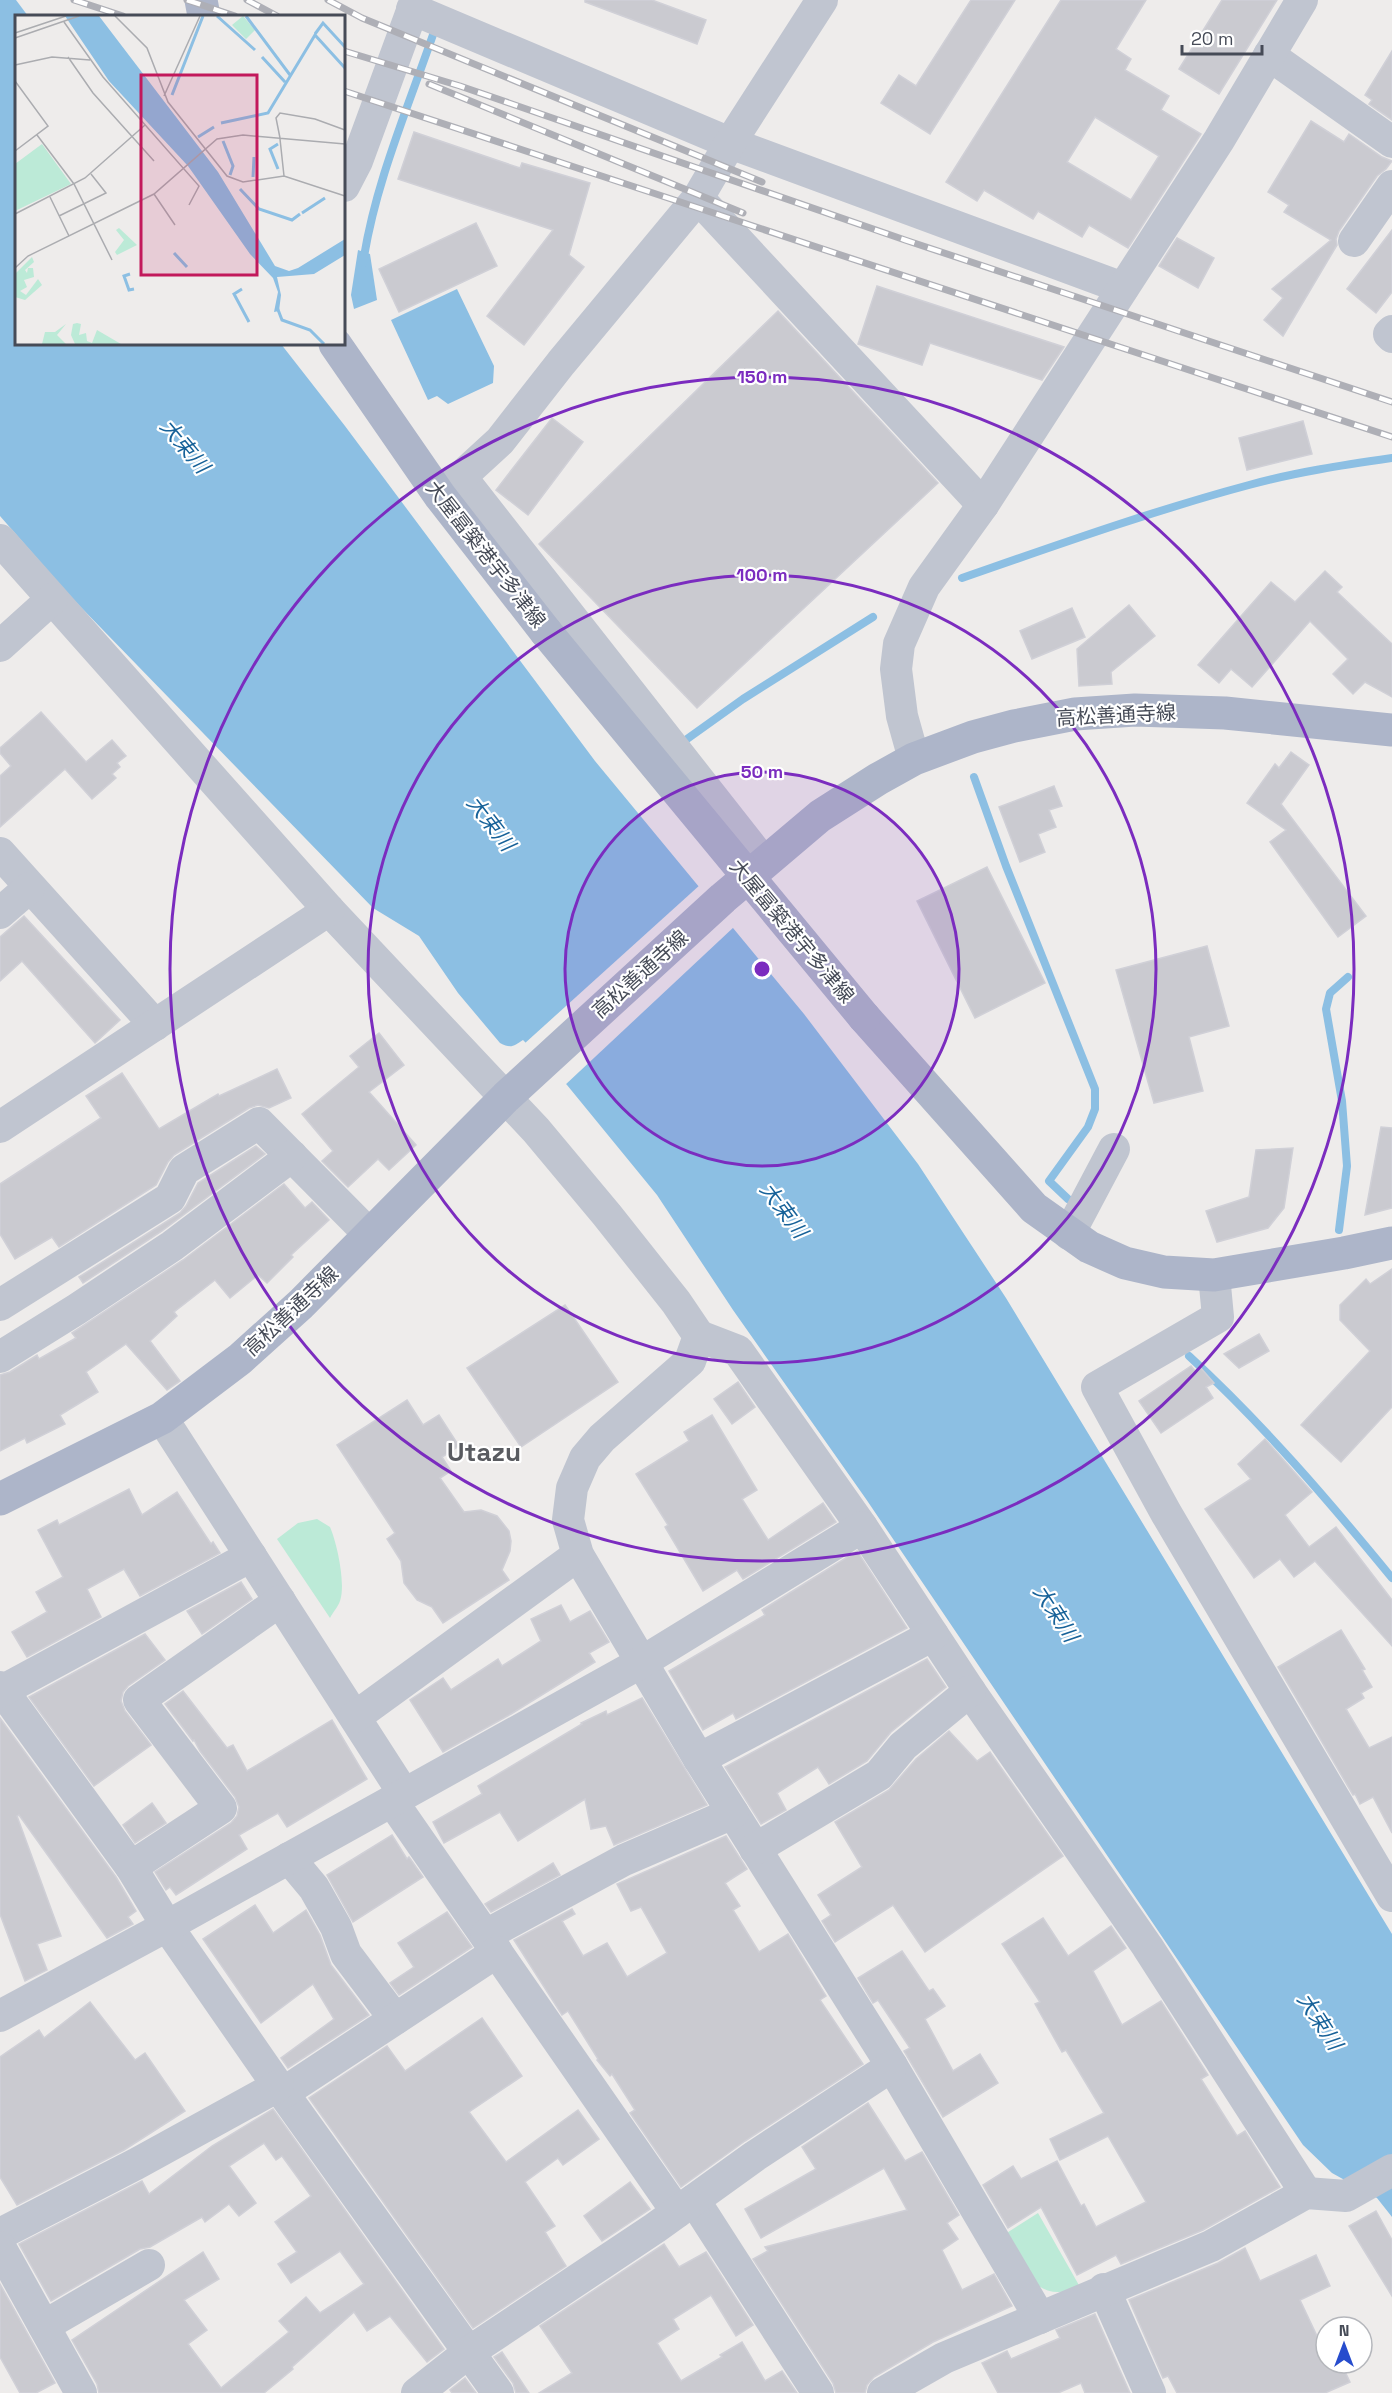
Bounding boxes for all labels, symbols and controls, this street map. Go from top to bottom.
inset map [15,15,345,345]
scale bar [1182,18,1262,56]
text: 20 m [1191,27,1234,50]
text: 150 m [737,365,787,388]
water label: 大束川 [154,413,217,480]
street label: 大屋冨築港宇多津線 [420,475,552,633]
text: 100 m [736,563,788,586]
street label: 高松善通寺線 [1055,699,1177,731]
text: 50 m [741,760,783,783]
water label: 大束川 [461,790,522,858]
street label: 大屋冨築港宇多津線 [724,854,860,1008]
street label: 高松善通寺線 [587,924,693,1024]
centre of rings [752,959,772,979]
water label: 大束川 [754,1177,815,1245]
street label: 高松善通寺線 [238,1261,344,1361]
district label: Utazu [447,1435,521,1469]
water label: 大束川 [1028,1579,1086,1648]
water label: 大束川 [1292,1987,1350,2056]
north arrow [1314,2315,1374,2375]
text: N [1339,2320,1349,2341]

